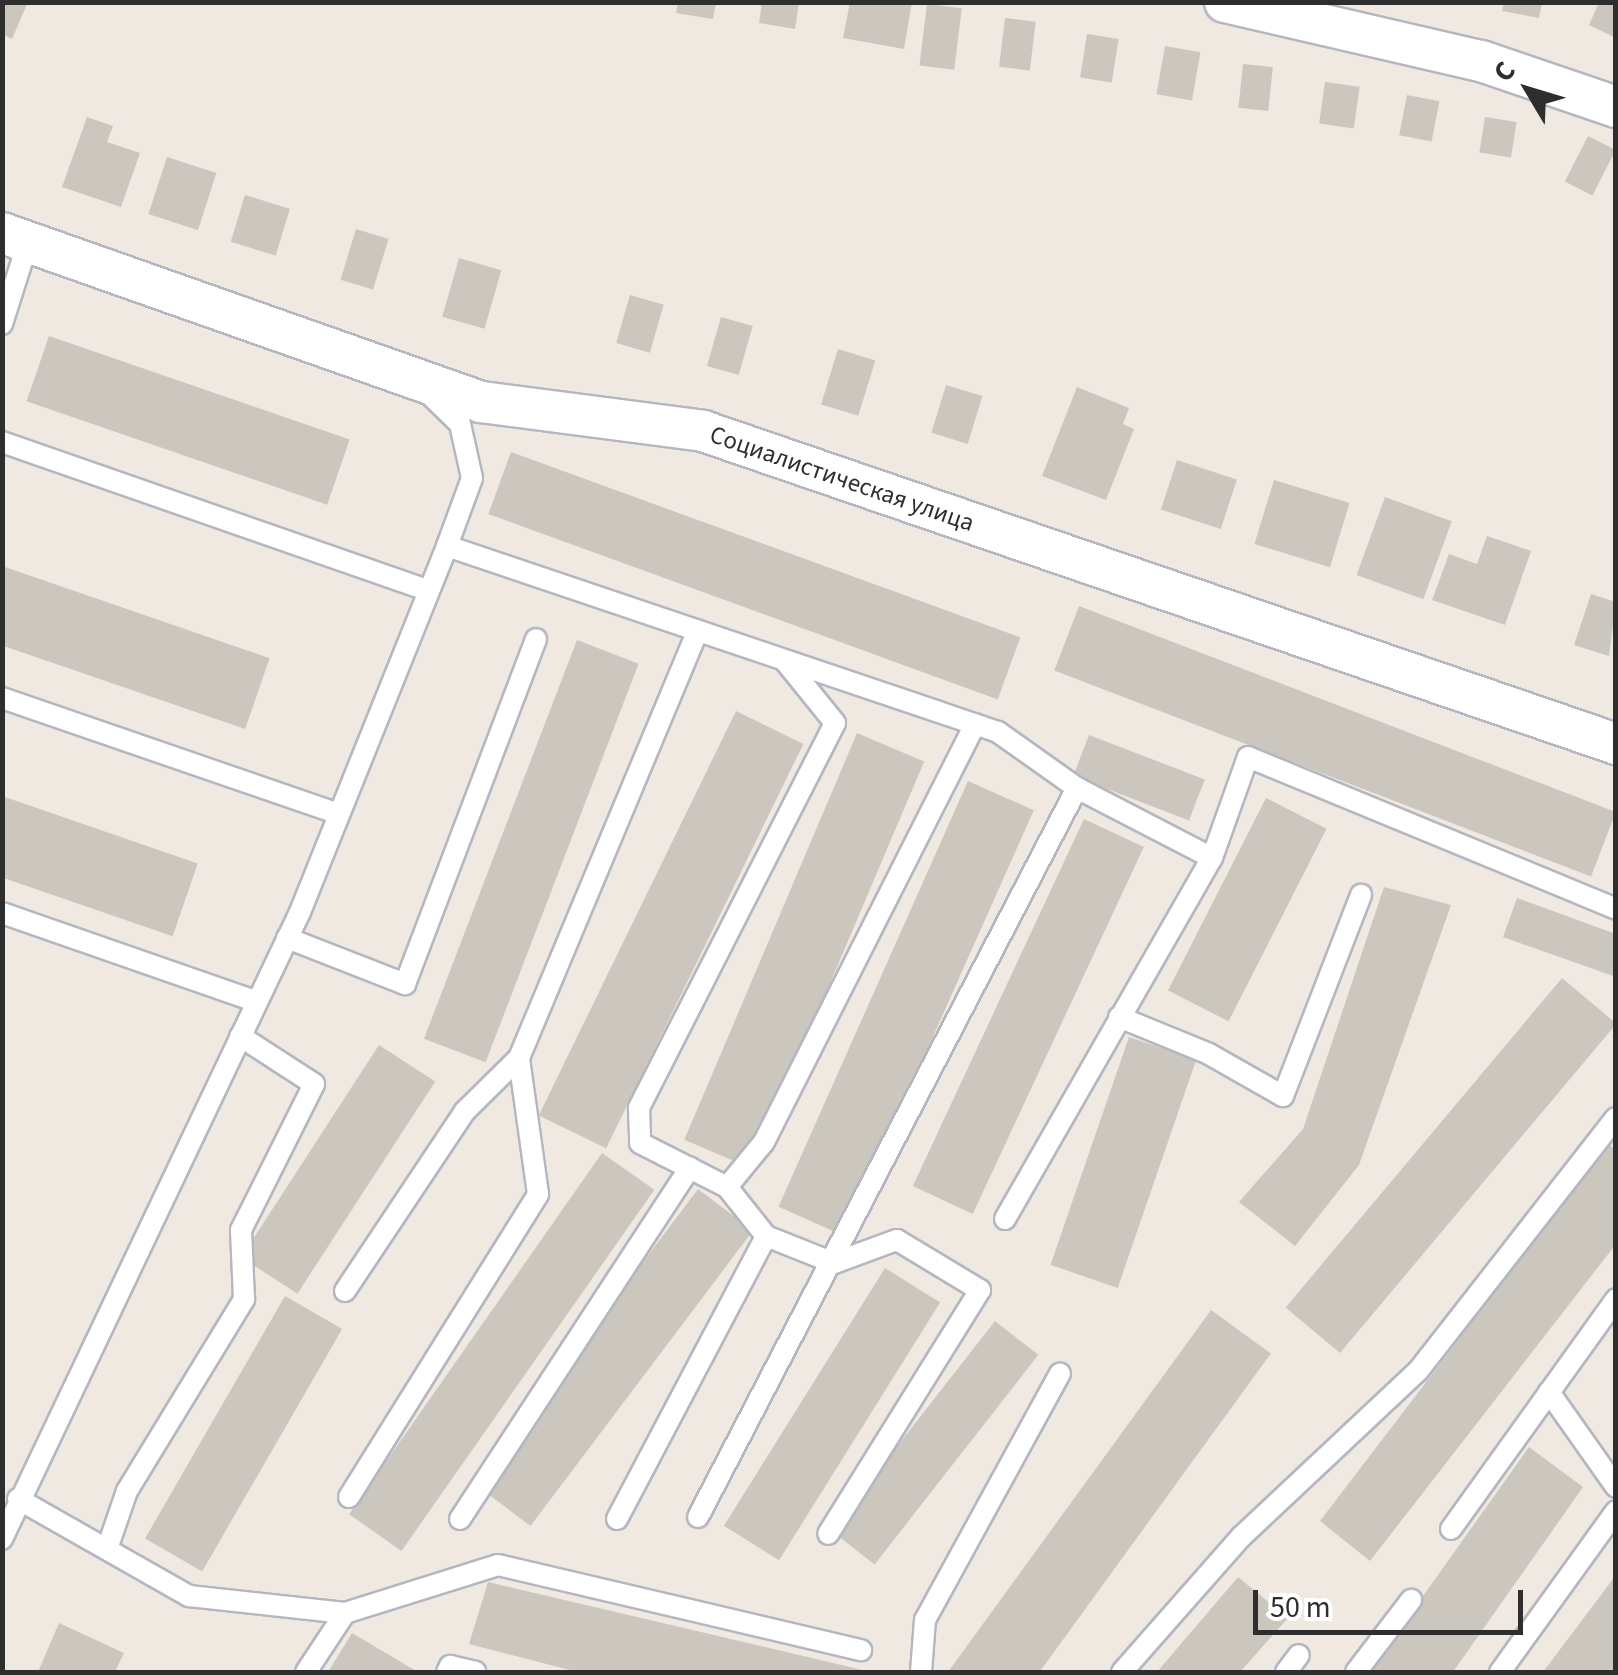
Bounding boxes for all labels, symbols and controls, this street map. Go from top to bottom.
north arrow [1478,40,1578,140]
text: С [1484,53,1525,90]
street label: Социалистическая улица [706,420,978,538]
scale bar [1258,1570,1528,1632]
text: 50 m [1270,1586,1331,1629]

